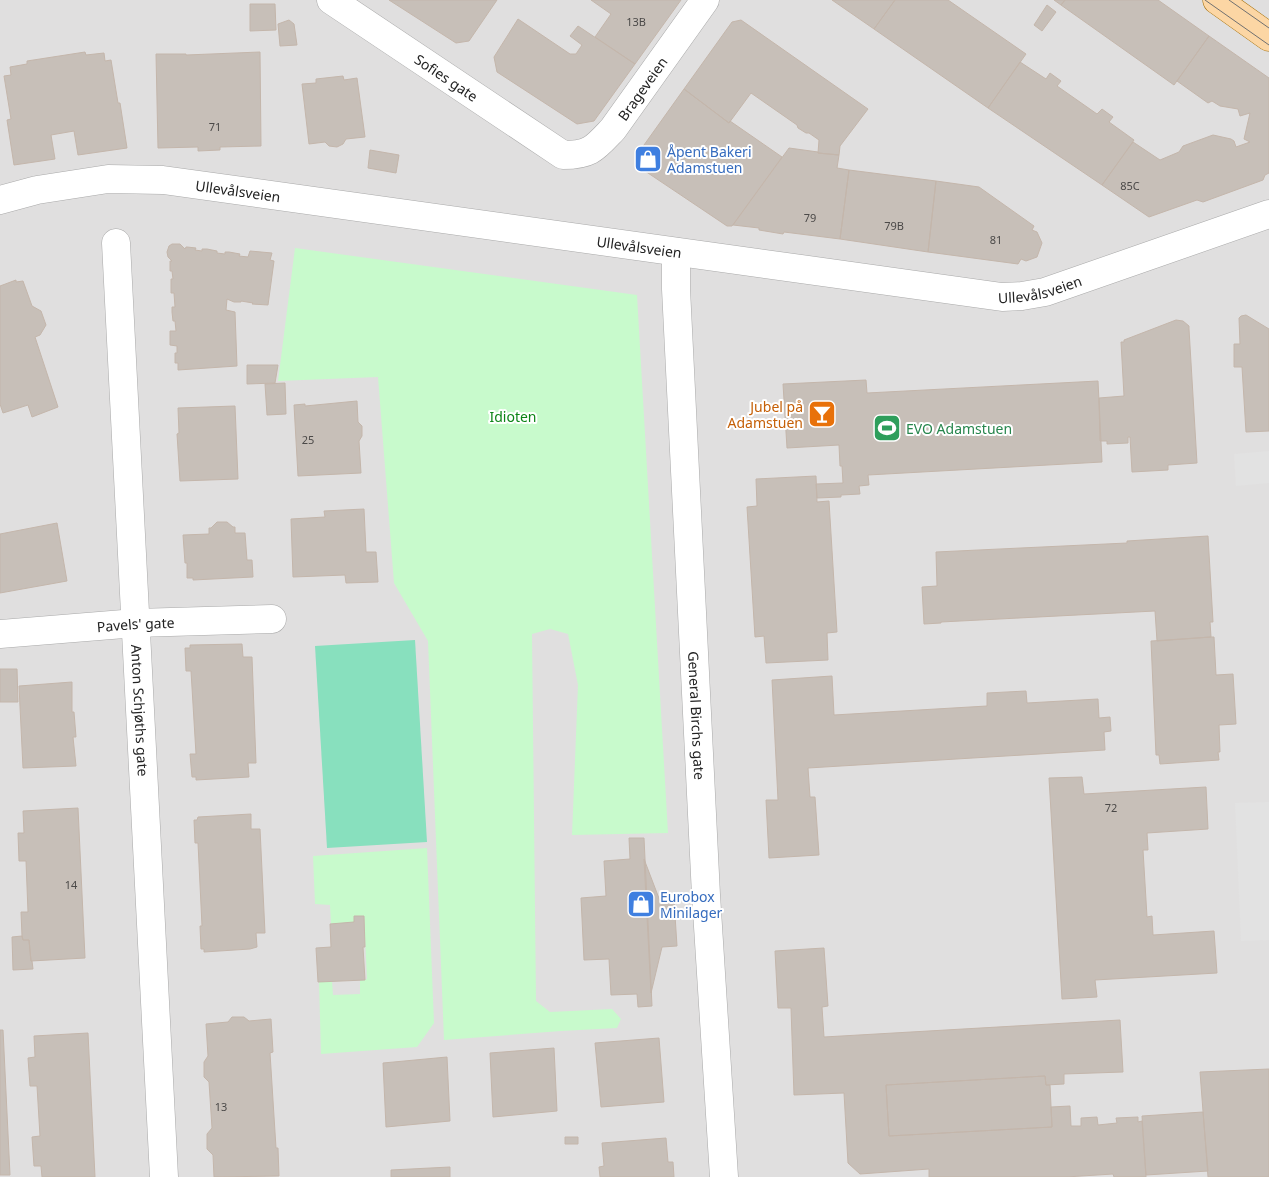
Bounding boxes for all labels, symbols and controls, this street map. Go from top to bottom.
house number: 13B [626,14,646,29]
street label: Sofies gate [411,49,482,105]
street label: Brageveien [613,53,671,124]
house number: 71 [209,119,221,134]
place label: Åpent Bakeri Adamstuen [667,142,752,177]
shop icon: Åpent Bakeri Adamstuen [633,144,663,174]
street label: Ullevålsveien [194,175,282,206]
house number: 85C [1120,178,1140,193]
house number: 79 [804,210,816,225]
house number: 79B [884,218,904,233]
street label: Ullevålsveien [595,231,683,262]
house number: 81 [990,232,1002,247]
street label: Ullevålsveien [997,270,1084,307]
place label: Jubel på Adamstuen [728,397,803,432]
bar icon: Jubel på Adamstuen [807,399,837,429]
park label: Idioten [489,407,537,426]
sports icon: EVO Adamstuen [872,413,902,443]
place label: EVO Adamstuen [906,419,1012,438]
house number: 25 [302,432,314,447]
street label: Pavels' gate [96,612,175,636]
street label: Anton Schjøths gate [127,644,153,777]
street label: General Birchs gate [684,651,710,780]
house number: 72 [1105,800,1117,815]
house number: 14 [65,877,78,892]
place label: Eurobox Minilager [660,887,723,922]
shop icon: Eurobox Minilager [626,889,656,919]
house number: 13 [215,1099,227,1114]

